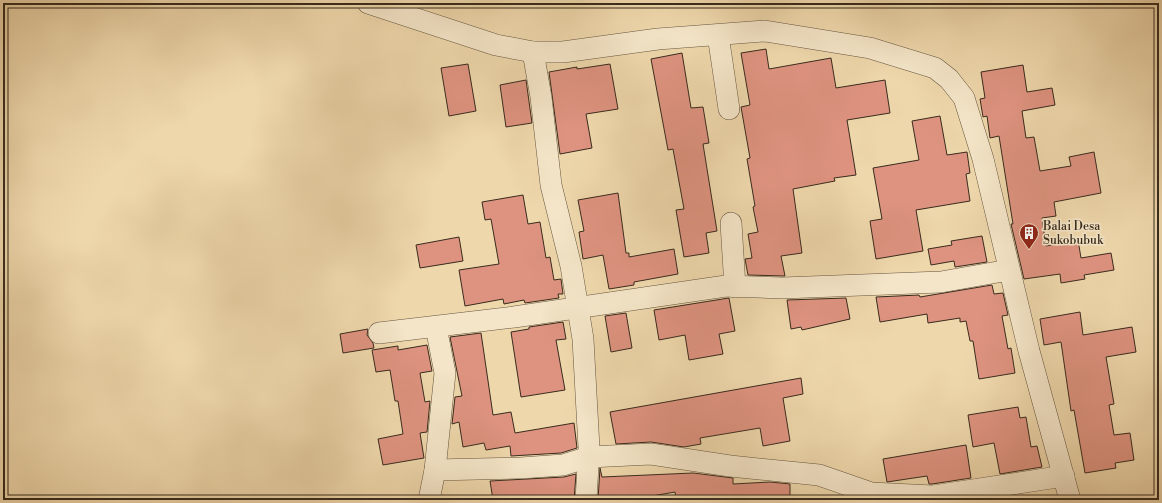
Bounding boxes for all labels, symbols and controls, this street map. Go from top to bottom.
place label: Balai Desa Sukobubuk [1042,219,1104,248]
building icon: Balai Desa Sukobubuk [1018,222,1040,250]

